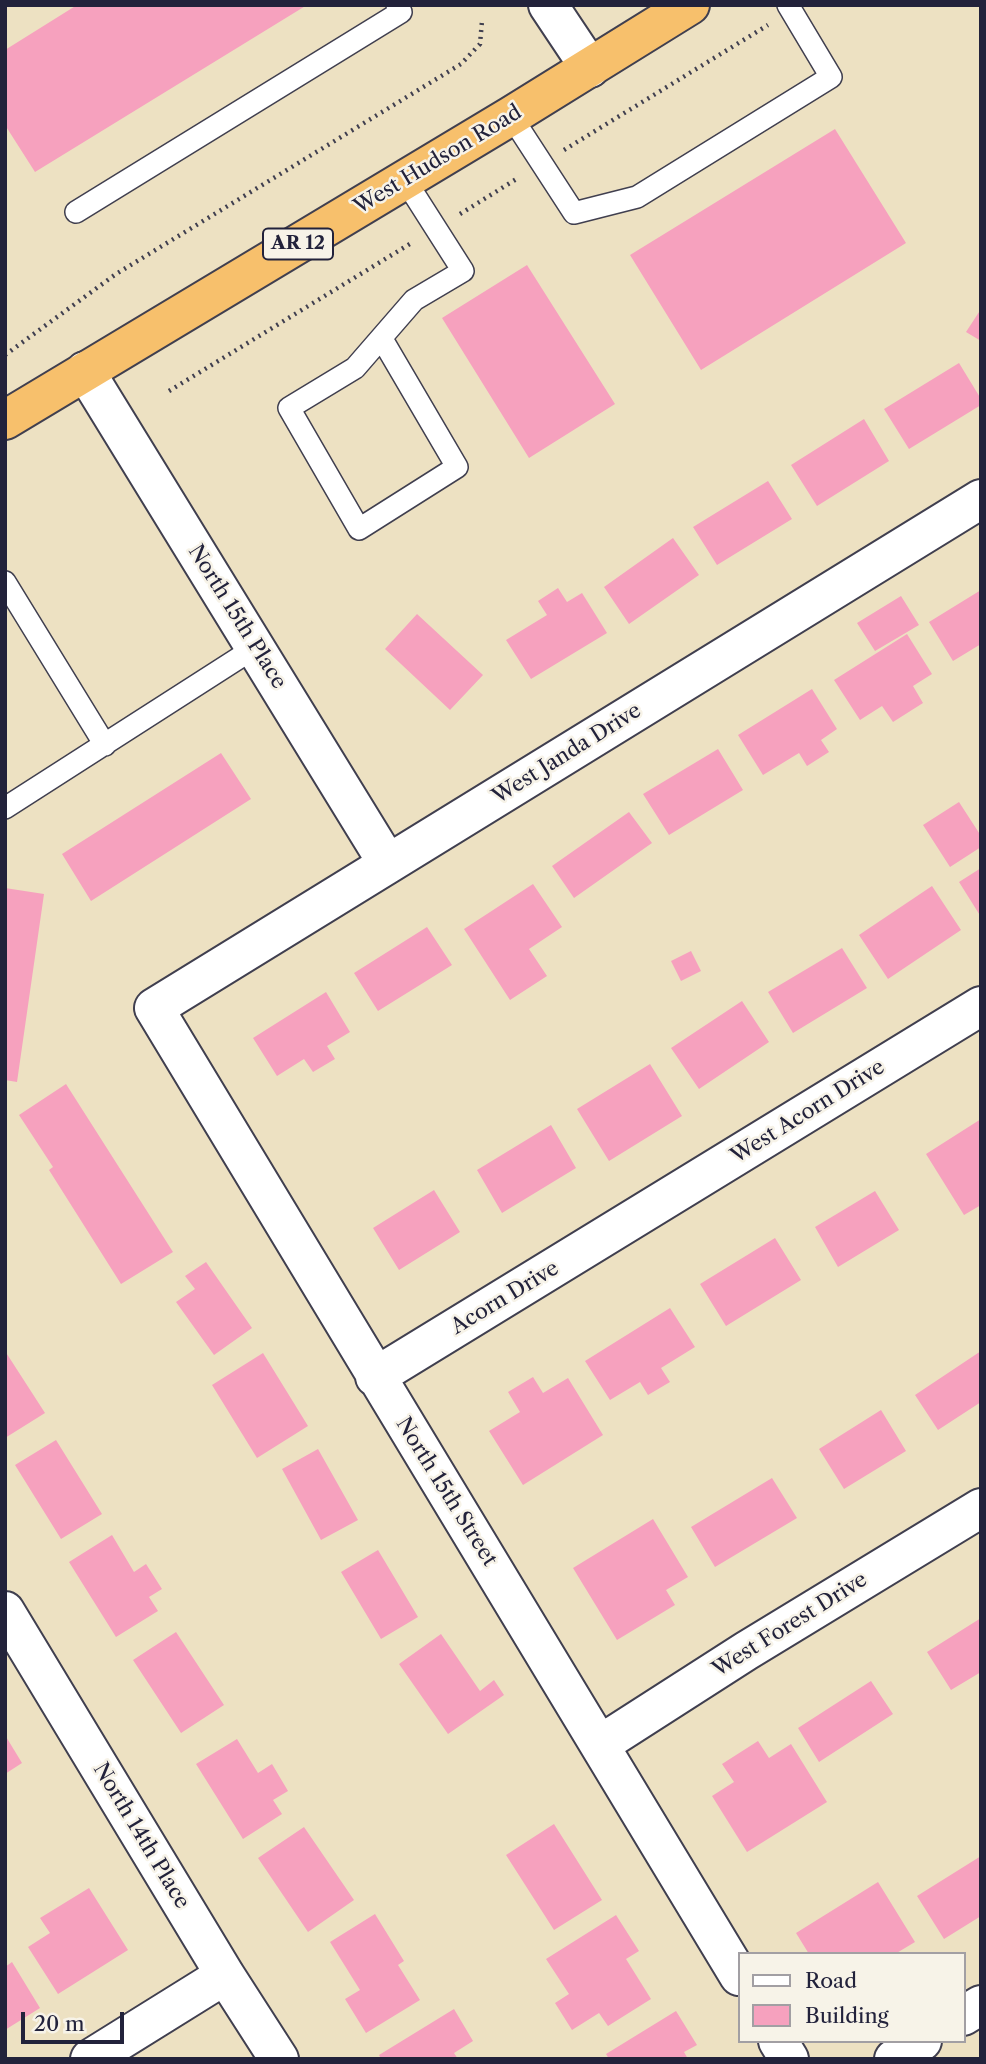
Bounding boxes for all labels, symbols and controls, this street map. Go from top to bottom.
street label: West Hudson Road [350,100,526,220]
road number: AR 12 [263,228,333,260]
street label: North 15th Place [183,540,291,694]
street label: West Janda Drive [488,698,646,810]
street label: West Acorn Drive [727,1055,889,1169]
street label: Acorn Drive [447,1256,563,1340]
street label: North 15th Street [390,1413,502,1571]
street label: West Forest Drive [708,1567,872,1683]
street label: North 14th Place [88,1758,194,1914]
legend [738,1952,965,2043]
text: Road [805,1968,857,1993]
scale bar [24,1997,128,2041]
text: Building [805,2003,889,2028]
text: 20 m [34,2011,85,2036]

